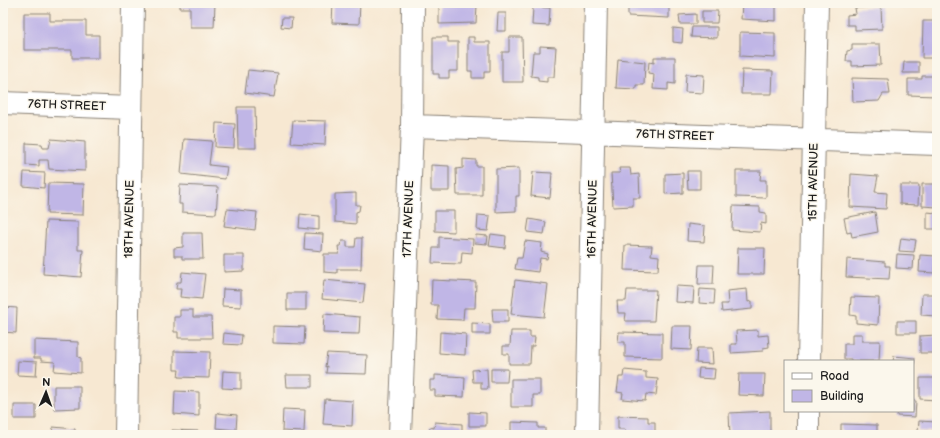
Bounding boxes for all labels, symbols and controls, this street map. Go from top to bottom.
street label: 76TH STREET [28,97,107,114]
street label: 76TH STREET [636,127,715,144]
street label: 15TH AVENUE [805,143,822,221]
street label: 18TH AVENUE [121,180,138,258]
street label: 17TH AVENUE [400,180,417,258]
street label: 16TH AVENUE [584,180,601,258]
legend [784,360,914,412]
text: Road [820,369,849,384]
north arrow [26,372,66,412]
text: N [42,376,51,389]
text: Building [820,389,864,404]

